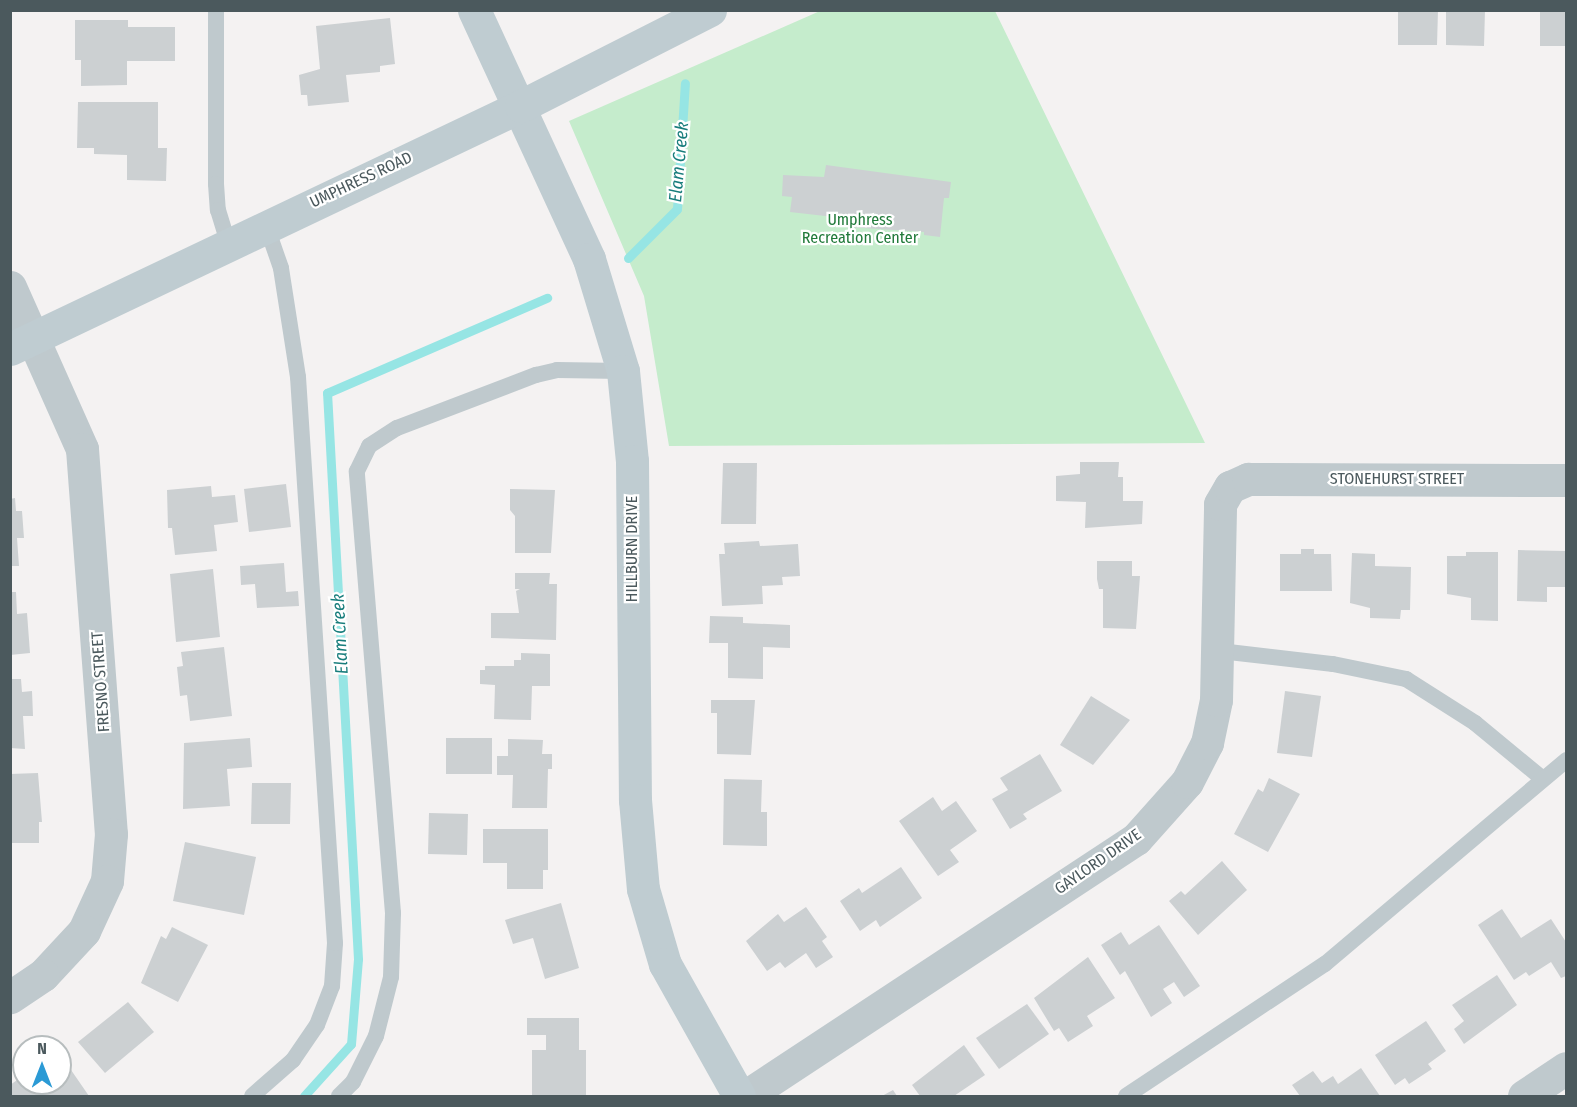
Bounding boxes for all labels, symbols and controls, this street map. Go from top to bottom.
water label: Elam Creek [665,121,693,203]
street label: UMPHRESS ROAD [307,148,415,212]
park label: Umphress Recreation Center [802,210,918,248]
street label: STONEHURST STREET [1330,469,1464,489]
street label: HILLBURN DRIVE [622,496,642,602]
water label: Elam Creek [327,593,353,675]
street label: FRESNO STREET [88,631,114,733]
street label: GAYLORD DRIVE [1051,825,1145,899]
north arrow [12,1035,72,1095]
text: N [37,1039,47,1058]

